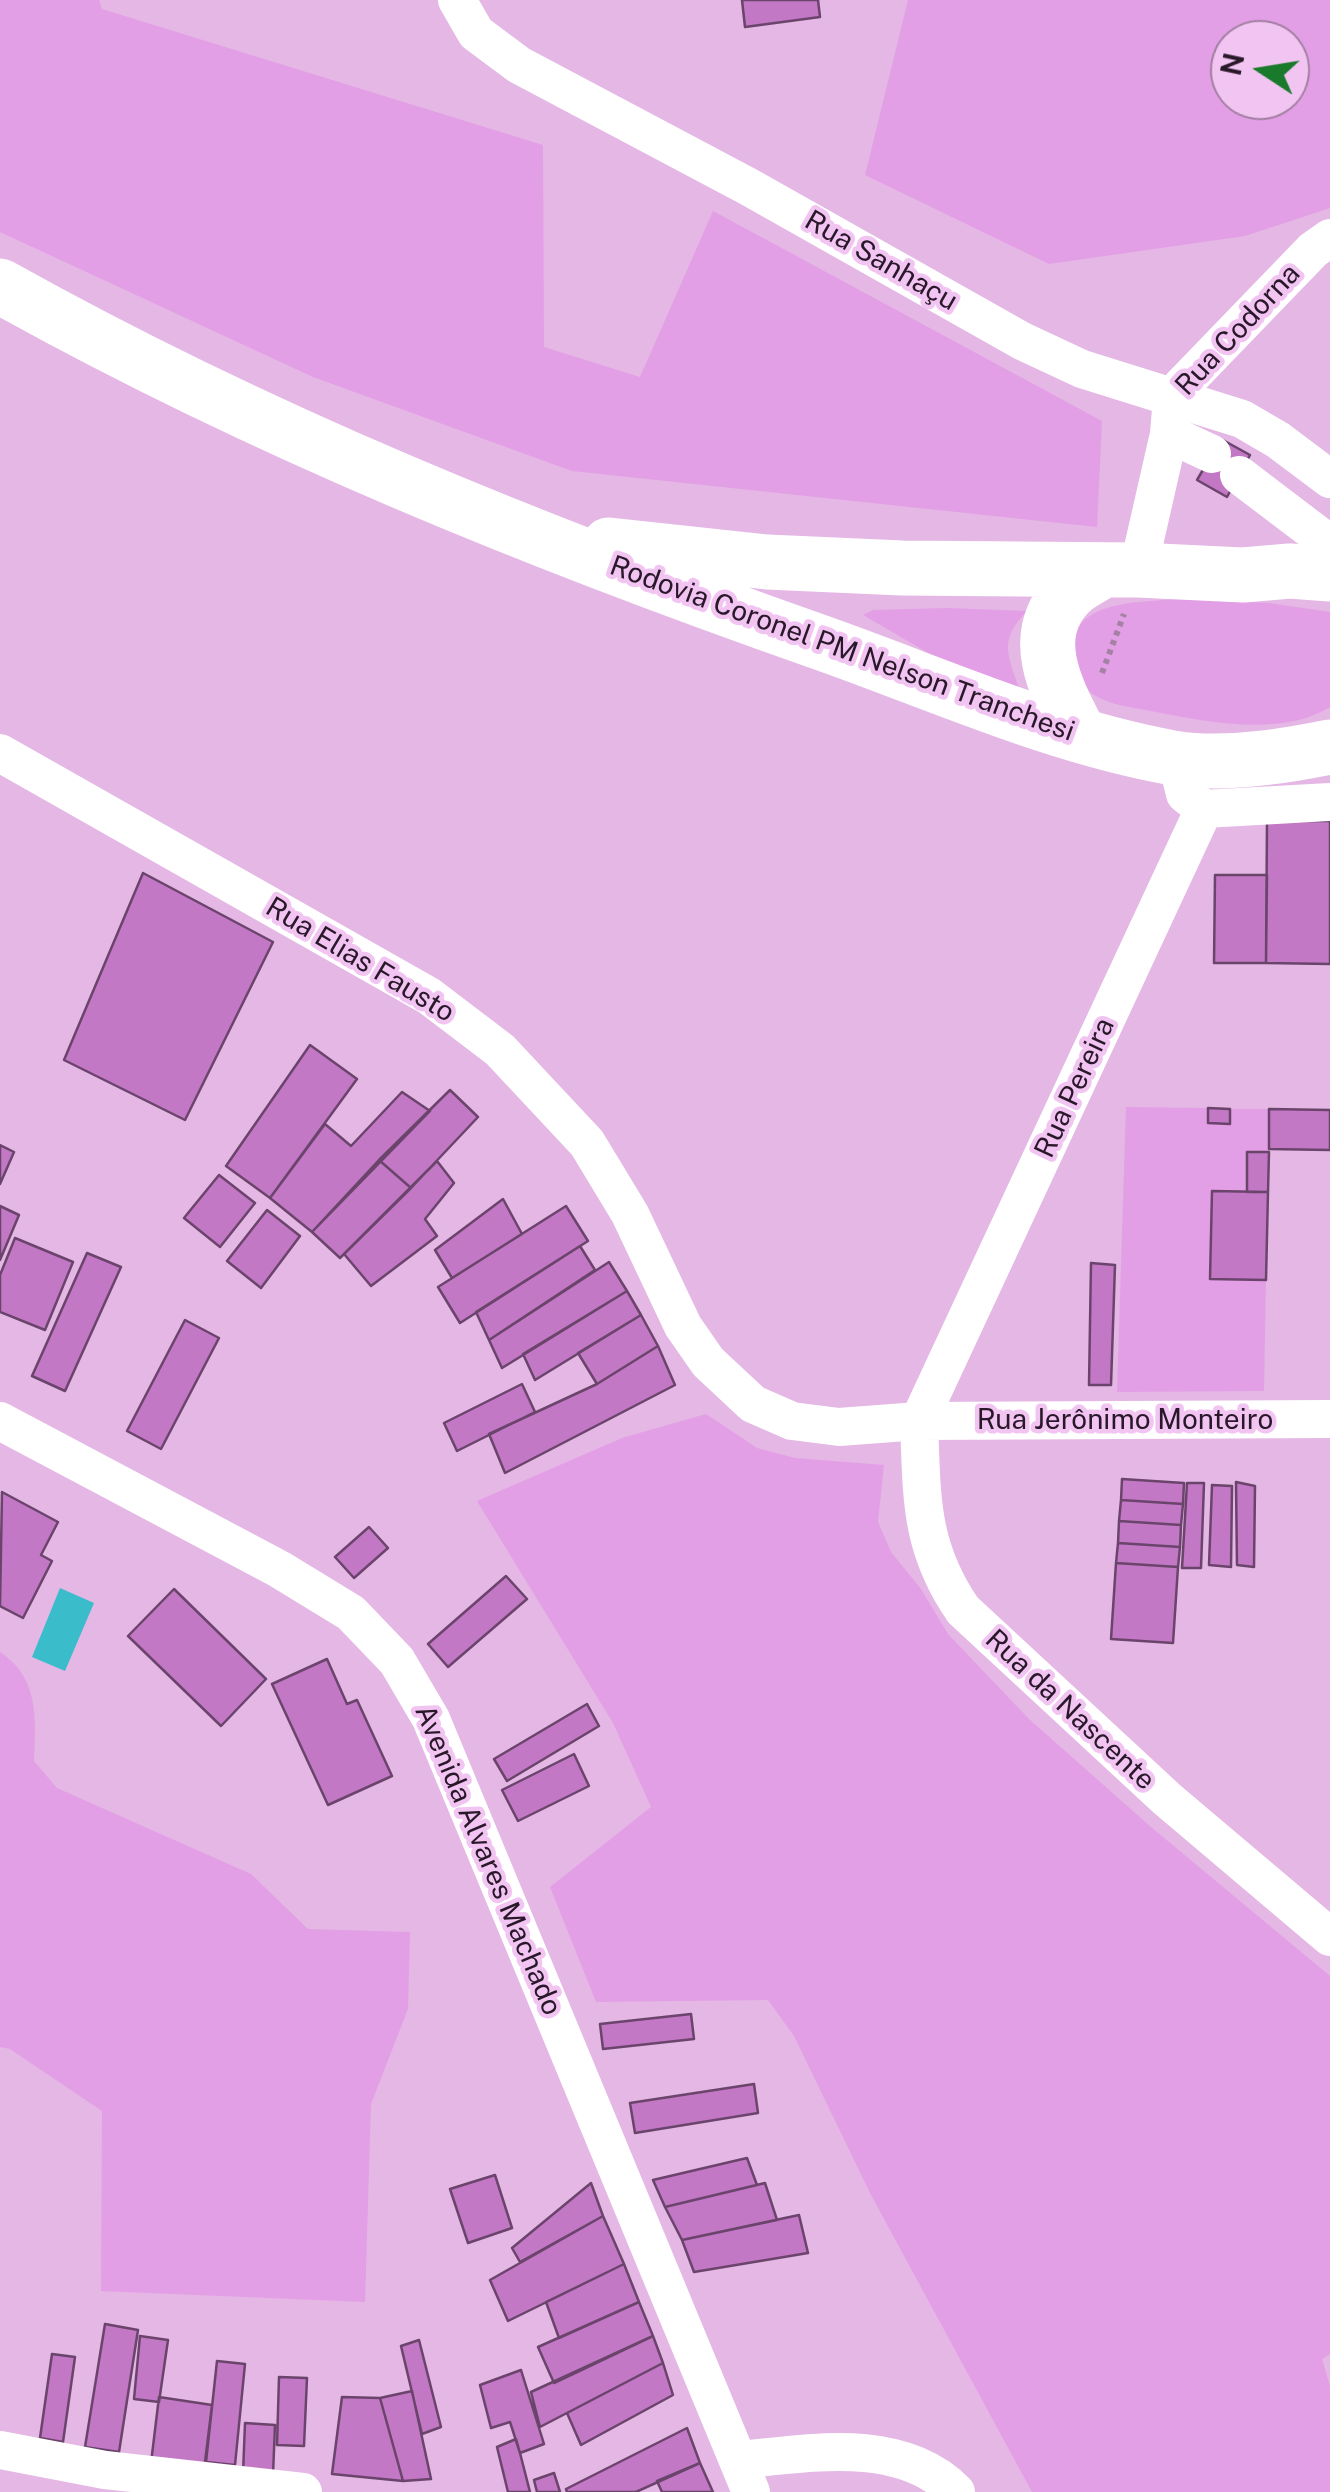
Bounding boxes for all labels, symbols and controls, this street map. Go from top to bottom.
north arrow [1210,20,1310,120]
text: N [1214,50,1251,78]
street label: Rua Sanhaçu [799,204,963,318]
street label: Rua Codorna [1169,257,1307,403]
street label: Rodovia Coronel PM Nelson Tranchesi [605,549,1079,749]
street label: Rua Elias Fausto [260,890,460,1030]
street label: Rua Pereira [1028,1013,1122,1163]
street label: Rua Jerônimo Monteiro [977,1403,1273,1437]
street label: Rua da Nascente [978,1623,1162,1797]
street label: Avenida Alvares Machado [407,1700,569,2020]

